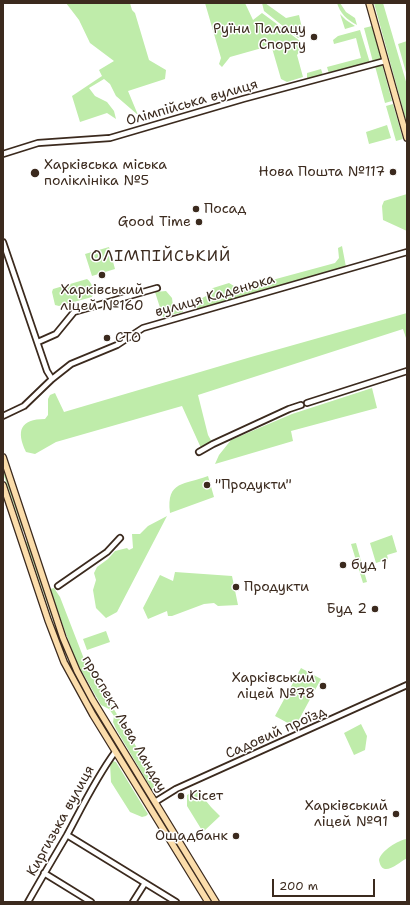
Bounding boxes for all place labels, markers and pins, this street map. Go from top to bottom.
place label: Руїни Палацу Спорту [213,21,306,54]
marker: Руїни Палацу Спорту [309,32,319,42]
place label: Харківська міська поліклініка №5 [44,157,167,190]
place label: Нова Пошта №117 [259,164,385,180]
marker: Харківська міська поліклініка №5 [29,167,41,179]
marker: Нова Пошта №117 [388,167,398,177]
place label: Посад [204,201,246,217]
marker: Посад [191,204,201,214]
place label: Good Time [118,214,191,230]
marker: Good Time [194,217,204,227]
marker: Харківський ліцей №160 [97,270,107,280]
place label: Харківський ліцей №160 [60,282,144,314]
place label: СТО [115,330,141,346]
marker: СТО [102,333,112,343]
place label: "Продукти" [215,477,292,493]
marker: "Продукти" [202,480,212,490]
place label: буд 1 [351,557,387,573]
marker: буд 1 [338,560,348,570]
place label: Продукти [244,579,309,595]
marker: Продукти [231,582,241,592]
place label: Буд 2 [326,601,367,617]
marker: Буд 2 [370,604,380,614]
place label: Харківський ліцей №78 [232,670,315,702]
marker: Харківський ліцей №78 [318,681,328,691]
place label: Кісет [189,788,223,804]
marker: Кісет [176,791,186,801]
place label: Харківський ліцей №91 [305,798,388,830]
marker: Харківський ліцей №91 [391,809,401,819]
place label: Ощадбанк [155,828,228,844]
marker: Ощадбанк [231,831,241,841]

